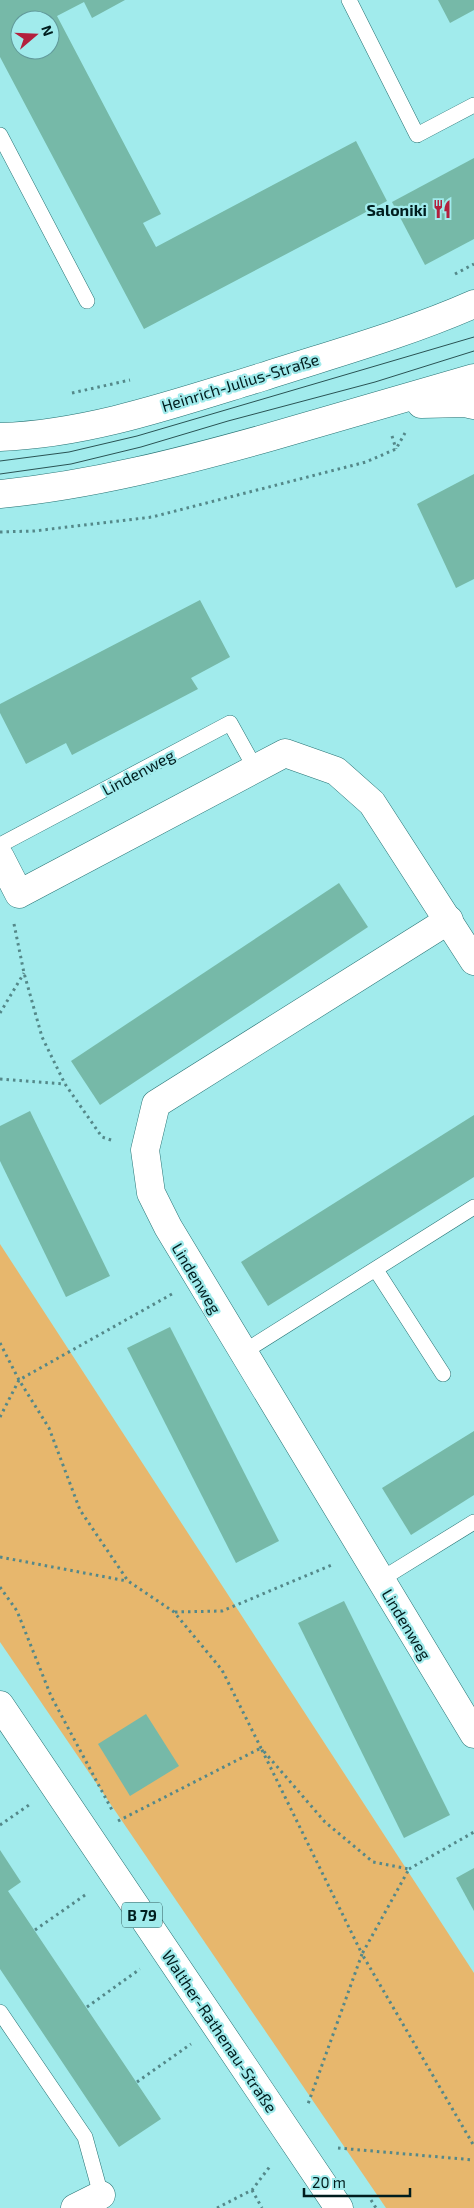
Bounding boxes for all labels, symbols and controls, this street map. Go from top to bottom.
north arrow [10,10,60,60]
text: N [38,23,57,38]
restaurant icon: Saloniki [431,198,453,220]
place label: Saloniki [366,200,427,219]
street label: Heinrich-Julius-Straße [159,349,321,415]
street label: Lindenweg [99,745,177,799]
street label: Lindenweg [168,1239,226,1317]
street label: Lindenweg [378,1585,436,1663]
road number: B 79 [122,1902,162,1928]
street label: Walther-Rathenau-Straße [159,1946,281,2116]
scale bar [304,2166,410,2198]
text: 20 m [312,2173,346,2191]

